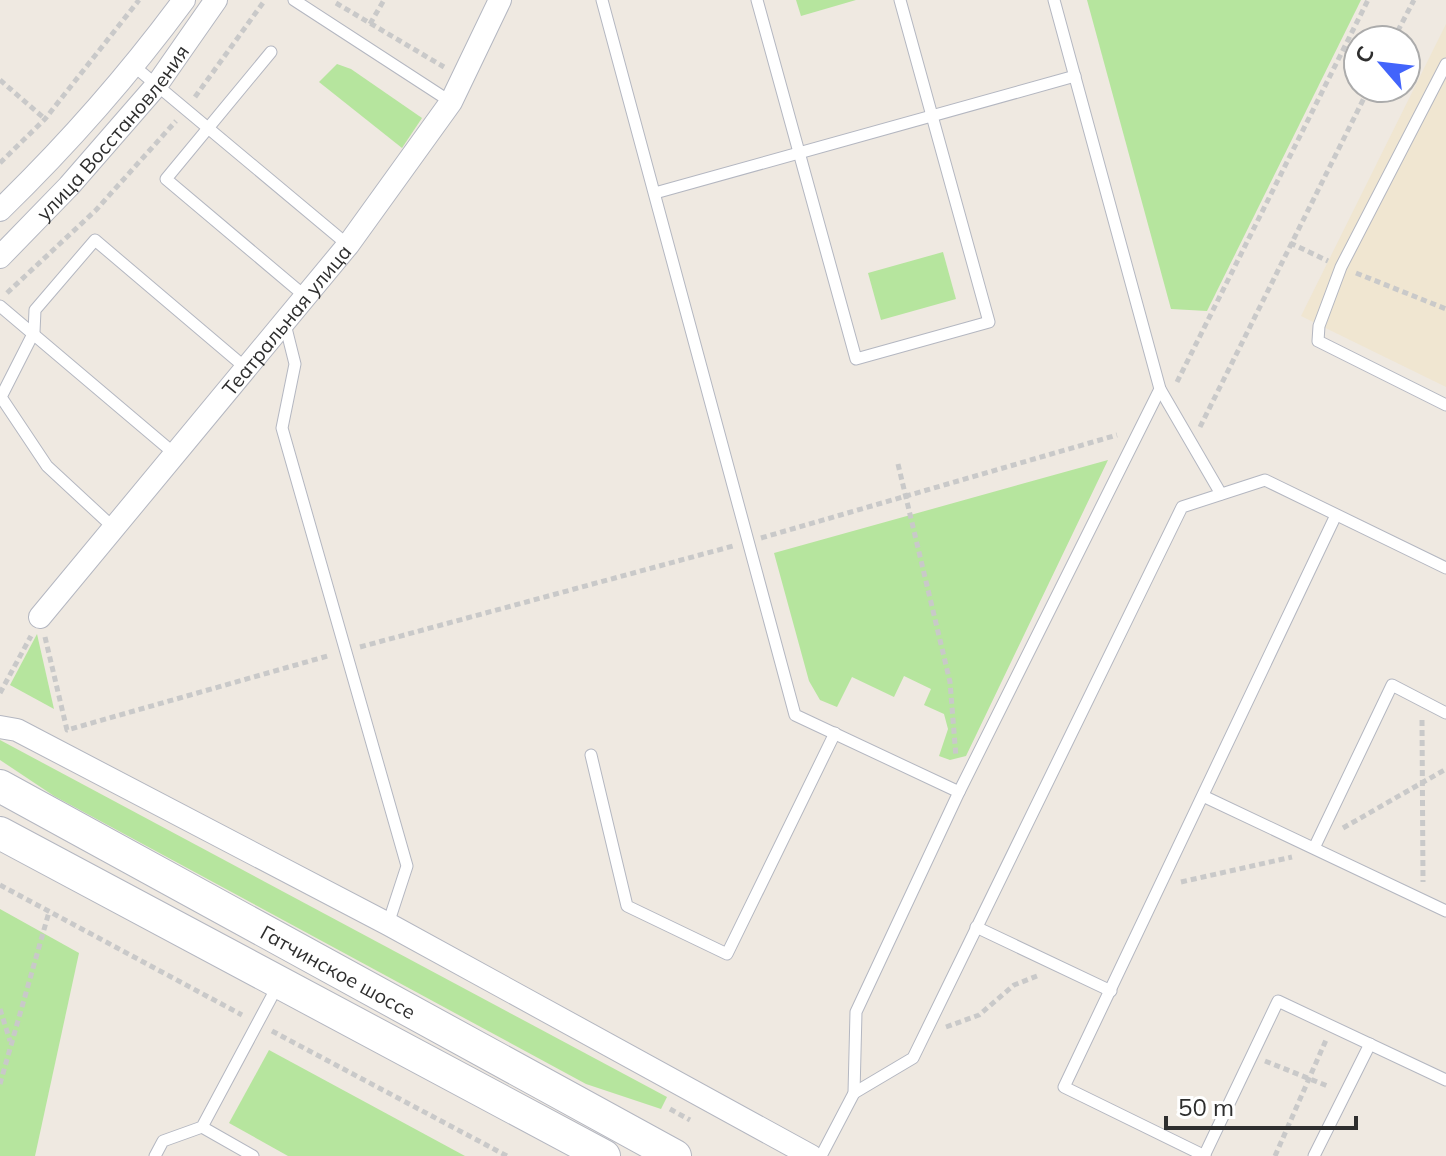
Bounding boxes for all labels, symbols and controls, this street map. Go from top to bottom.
north arrow [1342,24,1422,104]
street label: улица Восстановления [30,40,194,225]
text: С [1348,41,1380,68]
street label: Театральная улица [216,239,356,400]
street label: Гатчинское шоссе [257,919,420,1024]
scale bar [1166,1080,1356,1130]
text: 50 m [1178,1092,1234,1122]

